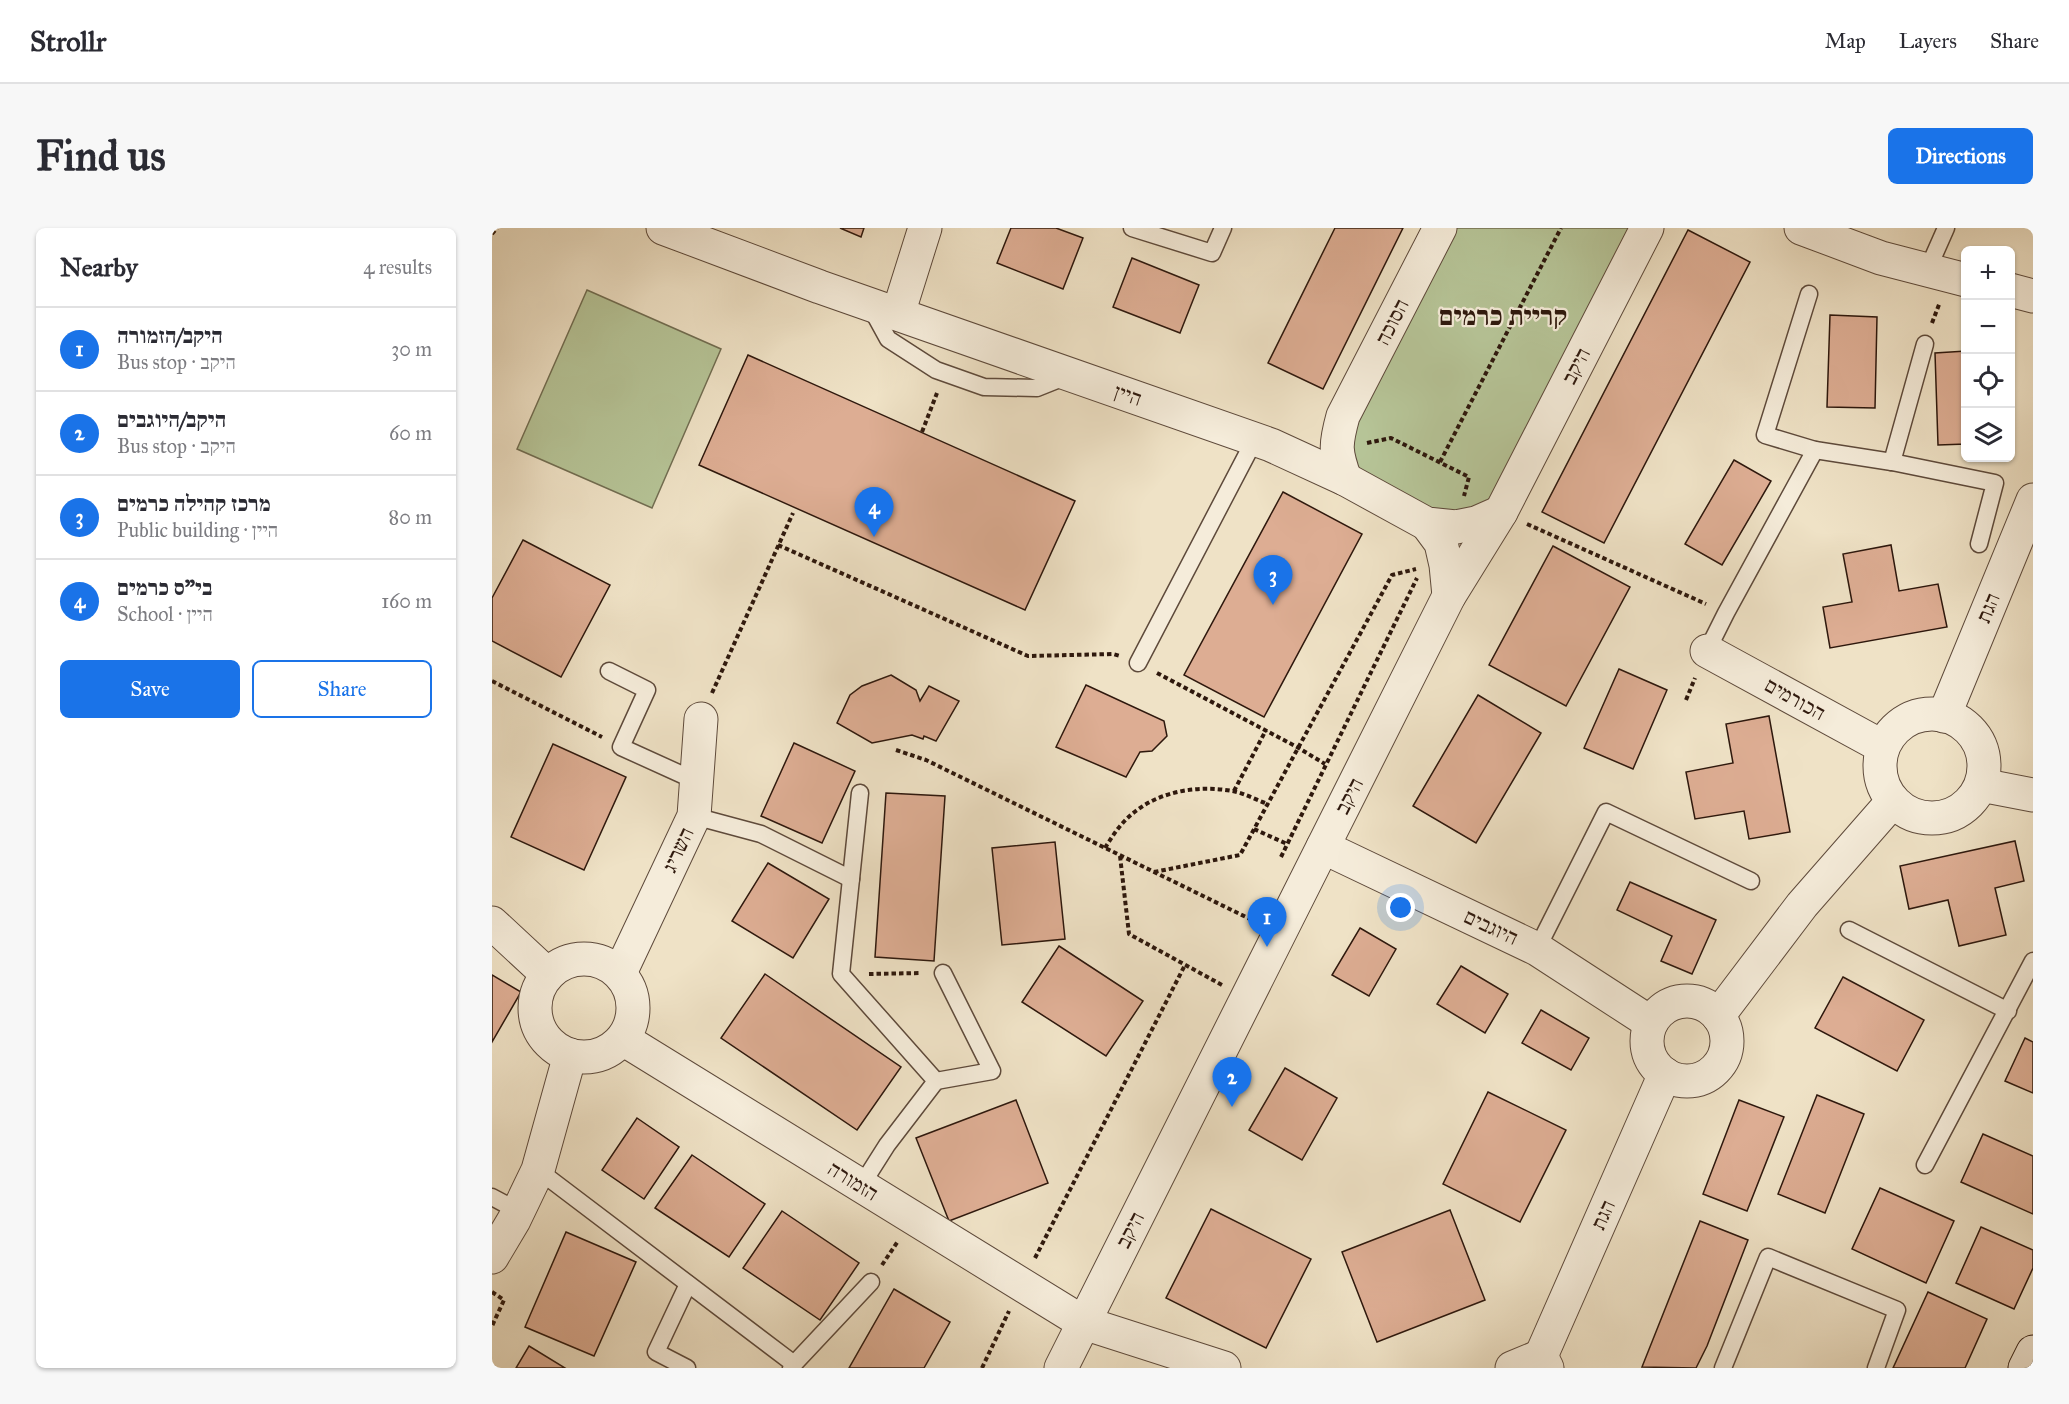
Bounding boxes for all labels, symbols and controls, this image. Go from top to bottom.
text: Strollr [30,24,106,59]
text: Map [1825,28,1866,54]
text: Layers [1899,28,1957,54]
text: Share [1990,28,2039,54]
button: Directions [1888,128,2033,184]
text: Find us [36,130,166,182]
map controls [1961,246,2015,462]
button: + [1961,246,2015,300]
text: Nearby [60,251,138,283]
text: 4 results [363,255,432,279]
street label: הסוכה [1369,294,1415,350]
district label: קריית כרמים [1439,299,1567,332]
button: − [1961,300,2015,354]
text: היקב/הזמורה [117,322,223,349]
text: 1 [76,337,83,361]
text: 30 m [391,337,432,361]
street label: היקב [1556,343,1596,389]
text: Bus stop · היקב [117,350,236,374]
button: locate [1961,354,2015,408]
street label: היין [1111,378,1145,412]
text: היקב/היוגבים [117,406,226,433]
button: layers [1961,408,2015,462]
text: 2 [75,421,84,445]
text: 60 m [389,421,432,445]
text: Bus stop · היקב [117,434,236,458]
pin: 4 [854,488,893,537]
text: מרכז קהילה כרמים [117,490,271,517]
text: 3 [76,505,84,529]
text: 80 m [389,505,432,529]
text: Public building · היין [117,518,278,542]
pin: 3 [1254,556,1292,605]
text: בי"ס כרמים [117,574,212,601]
text: 4 [74,589,85,613]
text: 160 m [381,589,432,613]
street label: הגת [1970,589,2006,627]
text: School · היין [117,602,213,626]
button: Save [60,660,240,718]
button: Share [252,660,432,718]
street label: הכורמים [1760,672,1830,726]
street label: היקב [1329,773,1369,819]
street label: השריג [656,823,700,877]
your location [1386,893,1415,922]
pin: 1 [1248,898,1286,947]
street label: היוגבים [1460,903,1522,951]
pin: 2 [1212,1058,1252,1107]
street label: הזמורה [823,1155,883,1207]
street label: הגת [1585,1196,1621,1234]
street label: היקב [1110,1207,1150,1253]

